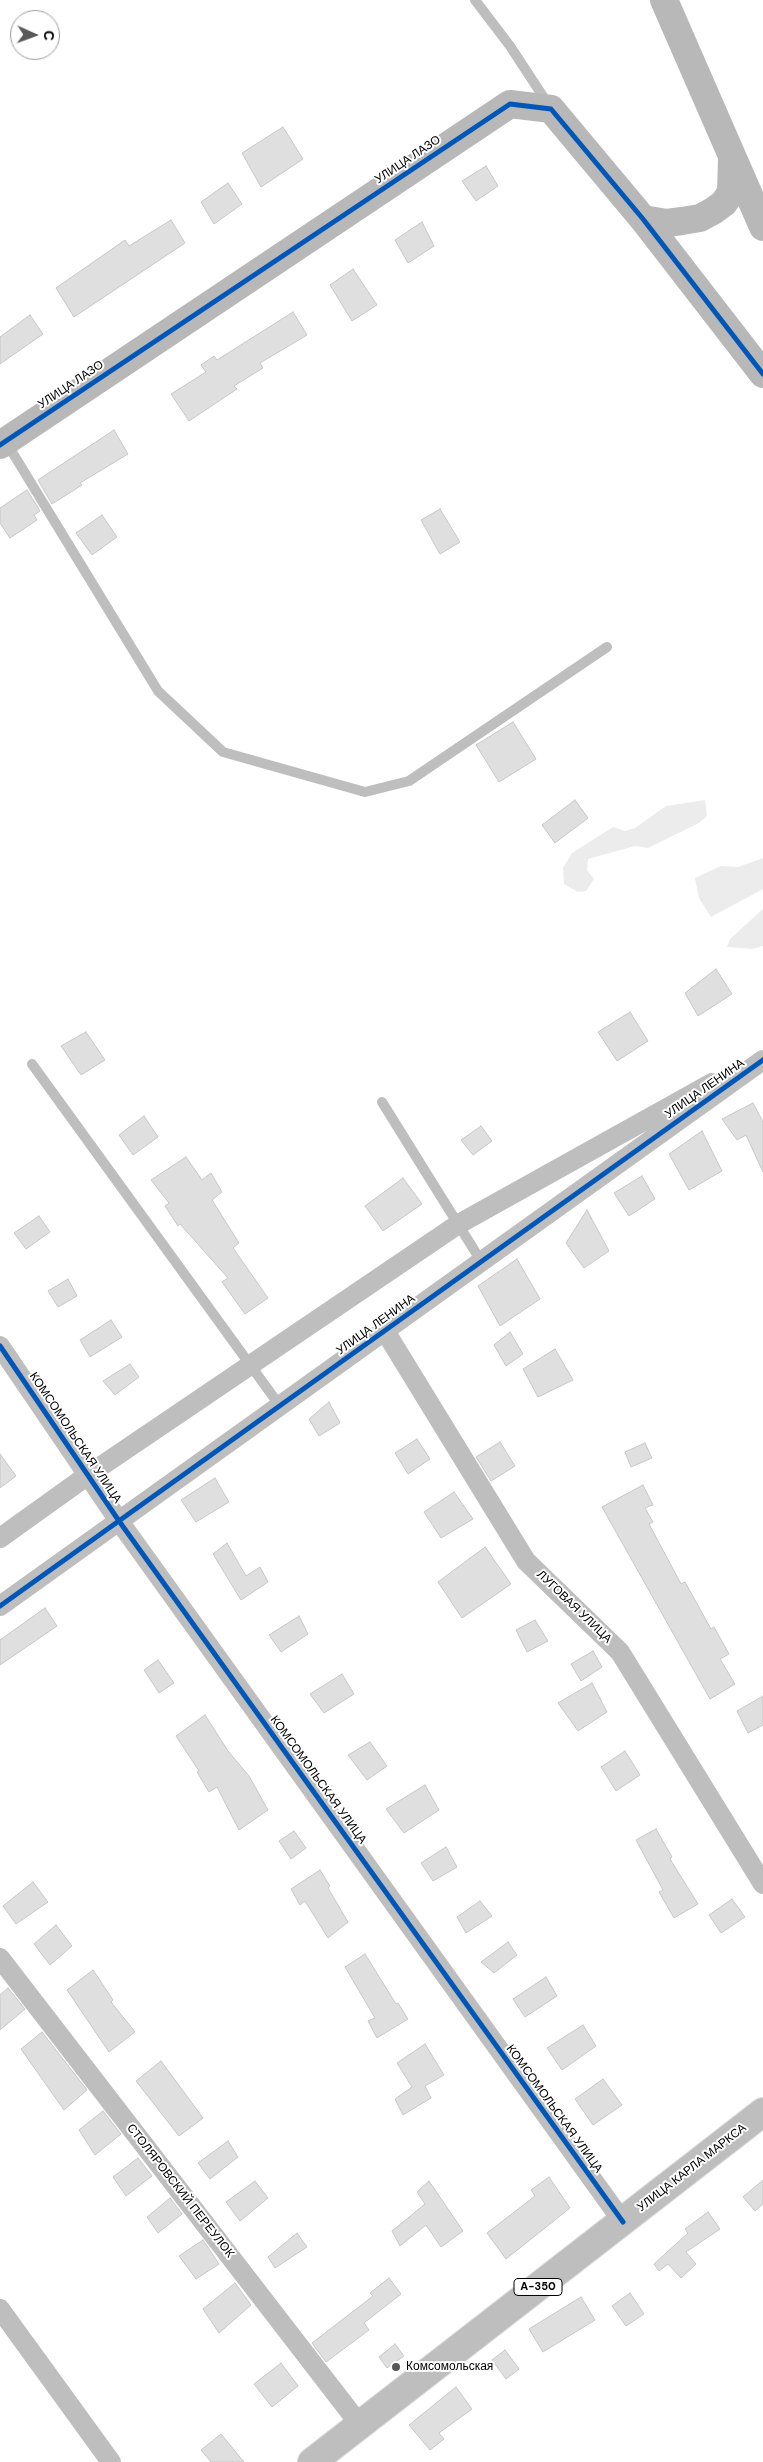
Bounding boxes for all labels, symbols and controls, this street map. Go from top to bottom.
north arrow [10,10,60,60]
text: С [40,30,58,41]
street label: УЛИЦА ЛАЗО [372,133,444,187]
street label: УЛИЦА ЛАЗО [35,358,107,412]
street label: УЛИЦА ЛЕНИНА [663,1056,747,1122]
street label: УЛИЦА ЛЕНИНА [334,1292,418,1358]
street label: КОМСОМОЛЬСКАЯ УЛИЦА [26,1370,124,1506]
street label: ЛУГОВАЯ УЛИЦА [533,1568,615,1646]
street label: КОМСОМОЛЬСКАЯ УЛИЦА [267,1713,369,1847]
street label: КОМСОМОЛЬСКАЯ УЛИЦА [503,2042,605,2176]
street label: СТОЛЯРОВСКИЙ ПЕРЕУЛОК [123,2121,237,2261]
street label: УЛИЦА КАРЛА МАРКСА [635,2121,749,2215]
road number: А-350 [514,2278,562,2296]
place label: Комсомольская [406,2360,493,2374]
marker: Комсомольская [390,2361,402,2373]

